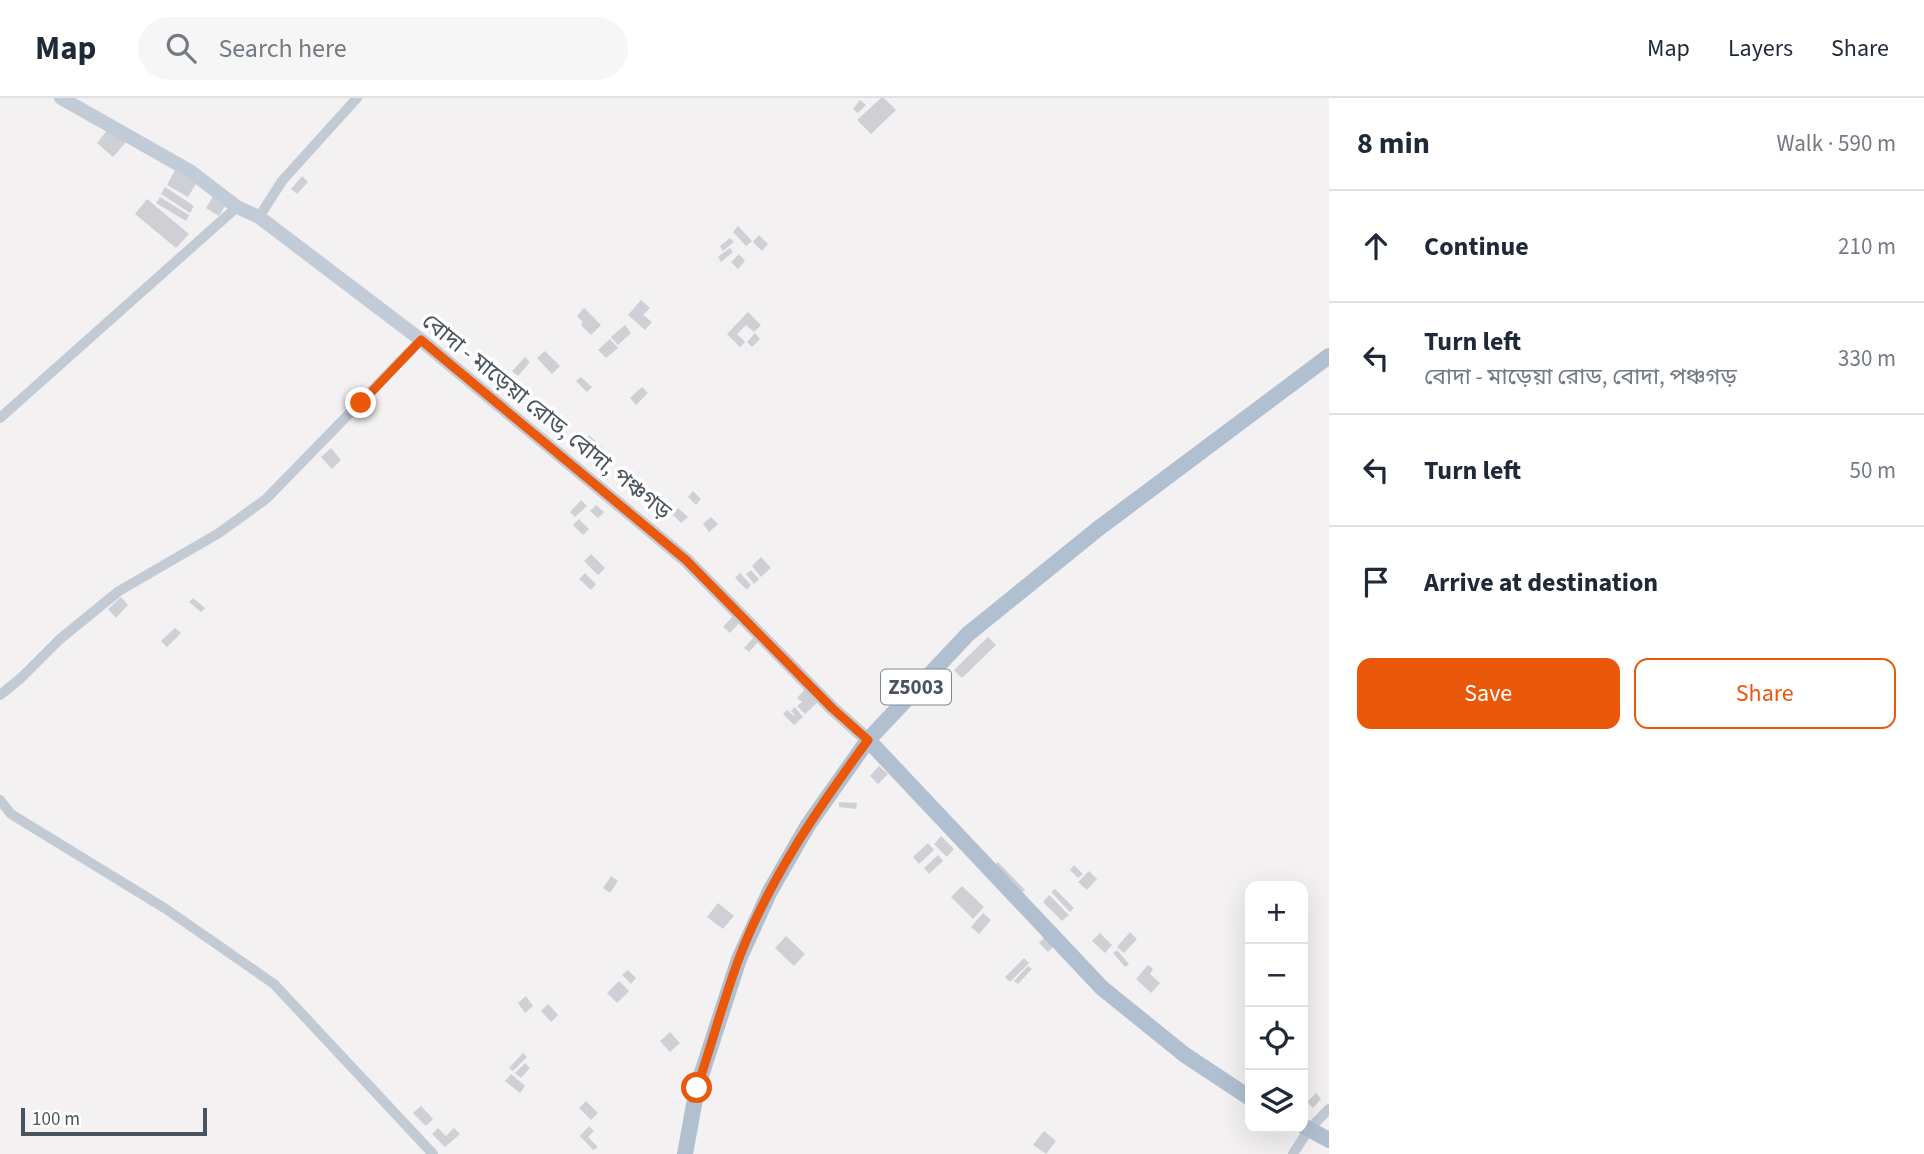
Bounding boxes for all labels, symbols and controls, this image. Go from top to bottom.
search box [138,17,628,80]
text: Map [35,25,96,72]
icon: search [162,29,200,67]
text: Search here [218,30,347,67]
text: Map [1647,31,1690,66]
text: Layers [1728,31,1793,66]
text: Share [1831,31,1889,66]
text: 8 min [1357,122,1430,165]
text: Walk · 590 m [1777,127,1896,160]
icon: ahead [1357,227,1395,265]
text: Continue [1424,228,1529,265]
text: 210 m [1838,230,1896,263]
street label: বোদা - মাড়েয়া রোড, বোদা, পঞ্চগড় [415,305,679,528]
text: Turn left [1424,323,1521,360]
icon: left [1357,339,1395,377]
text: 330 m [1838,342,1896,375]
text: বোদা - মাড়েয়া রোড, বোদা, পঞ্চগড় [1424,360,1737,393]
route end [345,387,376,418]
icon: left [1357,451,1395,489]
text: Turn left [1424,452,1521,489]
text: 50 m [1849,454,1896,487]
icon: arrive [1357,563,1395,601]
text: Arrive at destination [1424,564,1658,601]
button: Save [1357,658,1620,729]
button: Share [1634,658,1896,729]
road number: Z5003 [881,670,951,704]
map controls [1245,881,1308,1133]
button: + [1245,881,1308,944]
button: − [1245,944,1308,1007]
button: locate [1245,1007,1308,1070]
button: layers [1245,1070,1308,1133]
route start [681,1072,712,1103]
scale bar [21,1105,206,1137]
text: 100 m [32,1106,80,1133]

